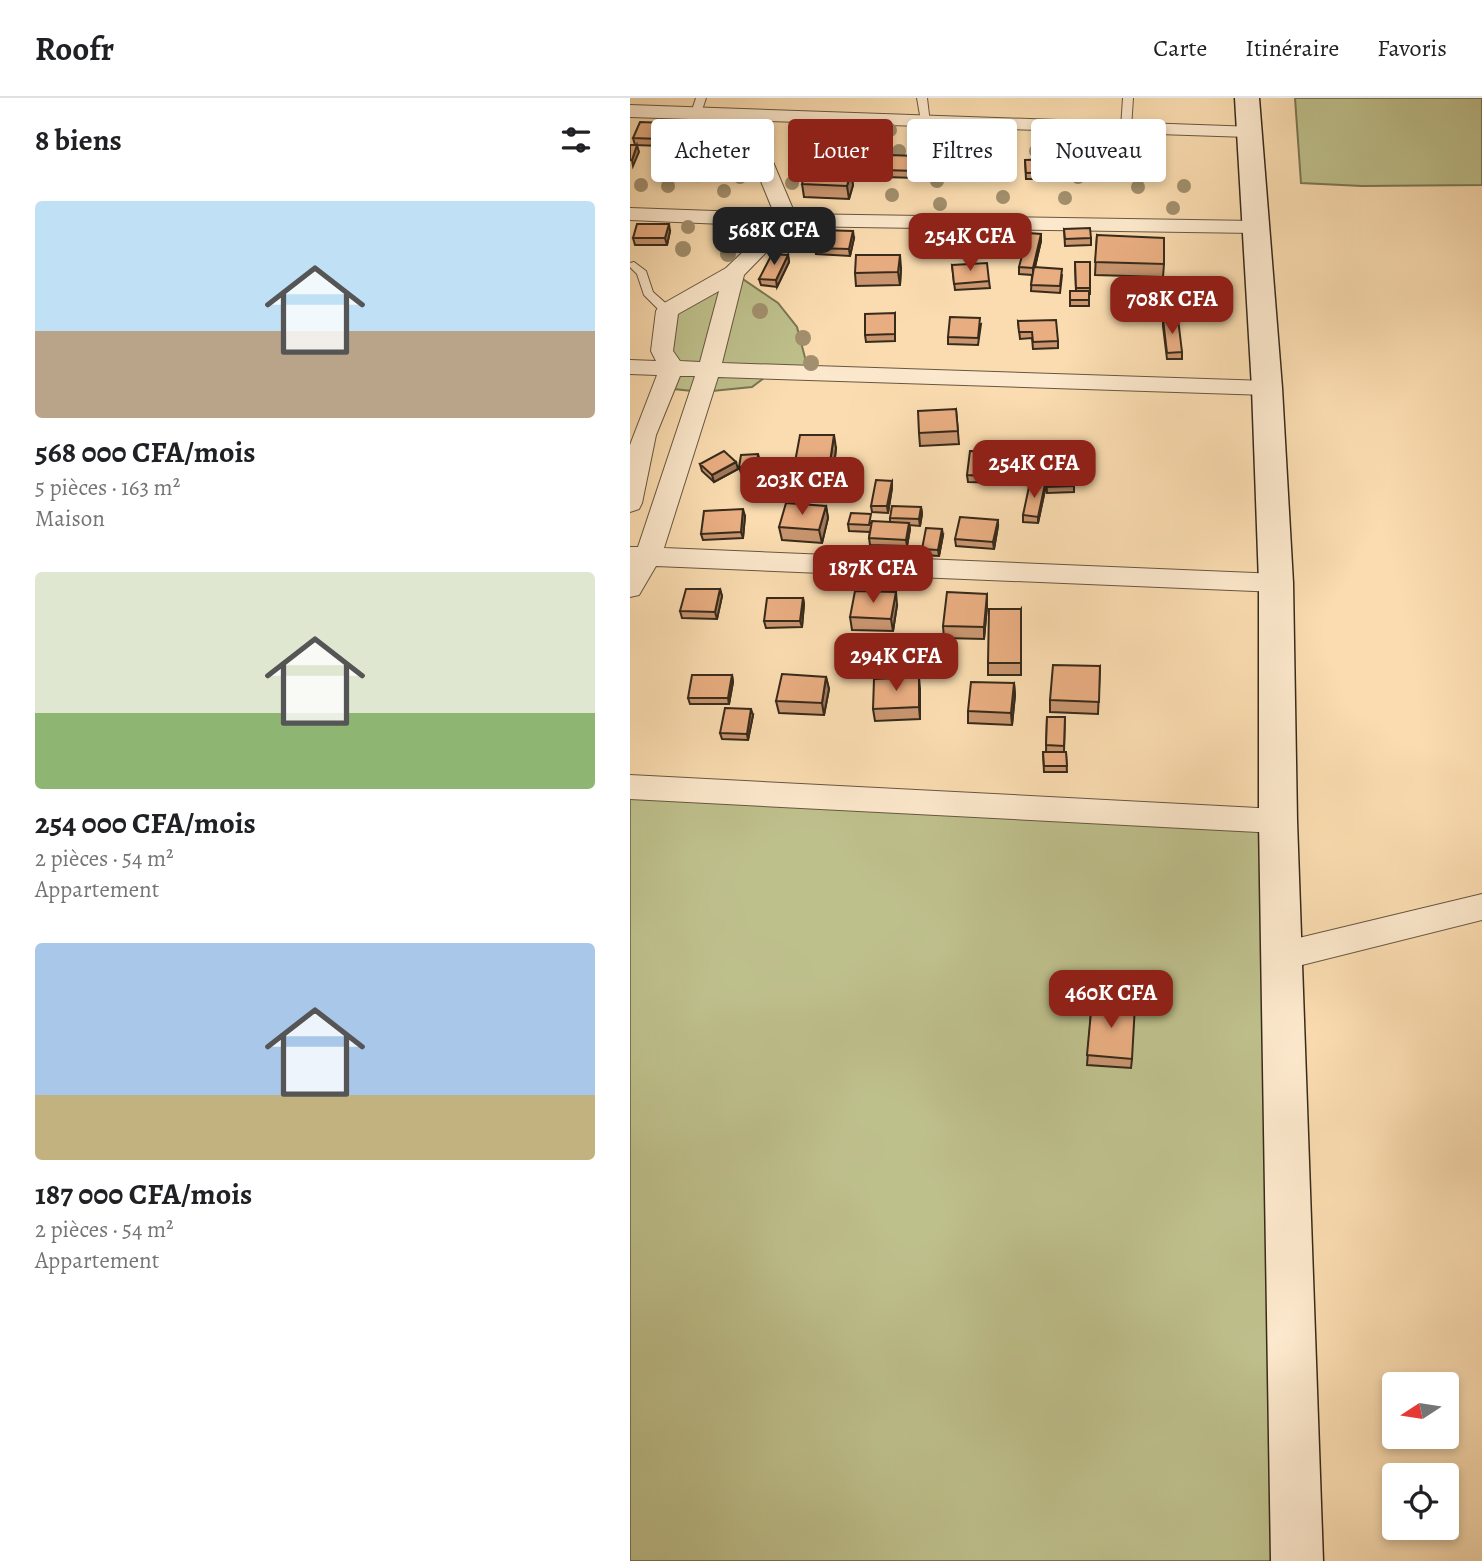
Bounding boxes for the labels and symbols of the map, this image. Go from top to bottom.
pin: 568K CFA [702,208,846,267]
pin: 254K CFA [898,214,1042,273]
pin: 708K CFA [1100,276,1244,336]
pin: 254K CFA [962,440,1106,500]
pin: 203K CFA [730,458,874,517]
pin: 187K CFA [801,546,945,605]
pin: 294K CFA [824,634,968,693]
pin: 460K CFA [1039,970,1183,1030]
north arrow [1382,1372,1460,1449]

